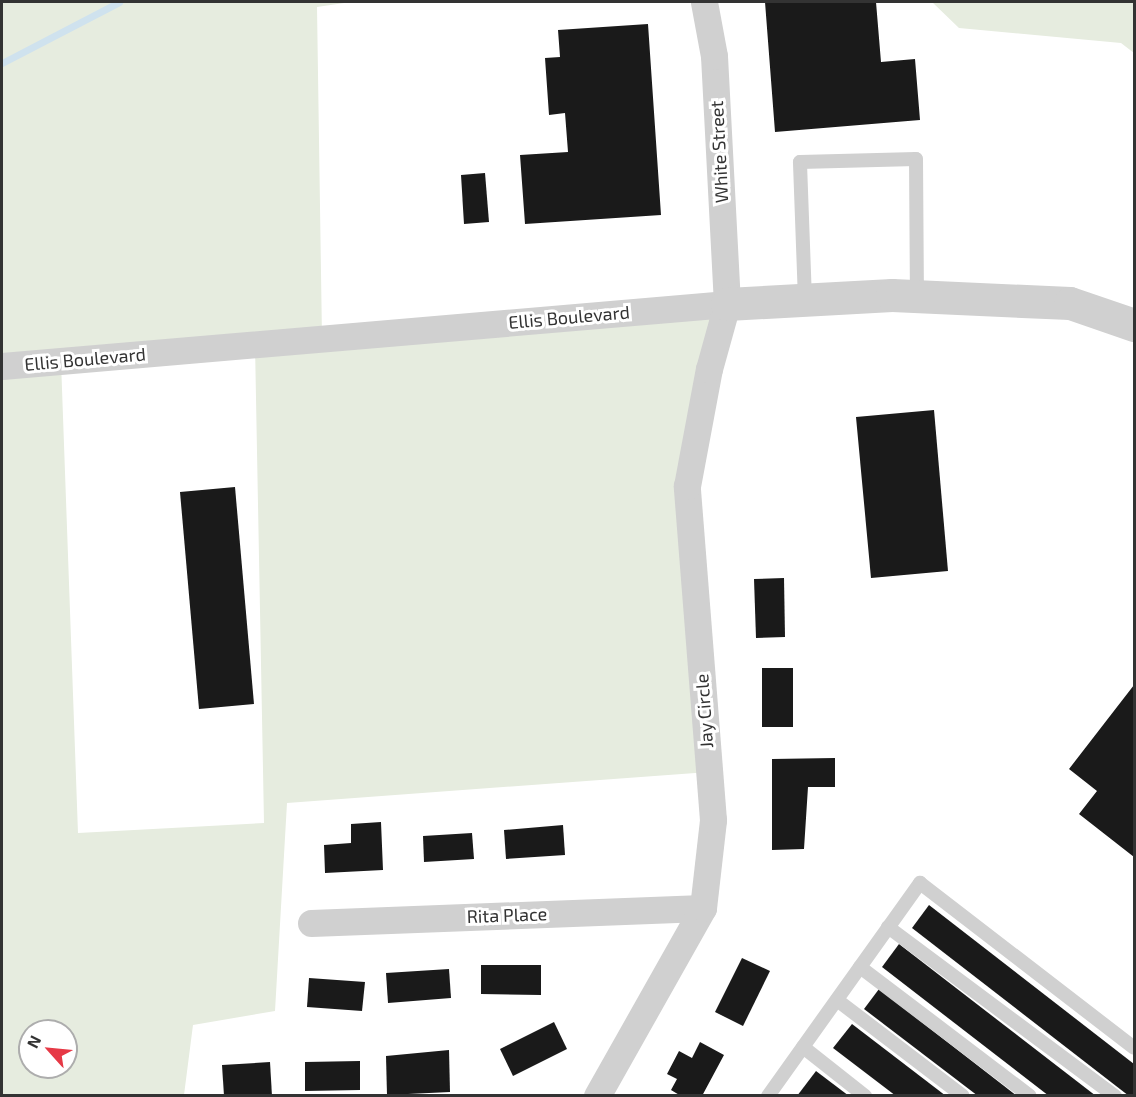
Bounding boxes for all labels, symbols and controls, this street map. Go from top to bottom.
street label: White Street [706,100,732,204]
street label: Ellis Boulevard [507,301,631,333]
street label: Ellis Boulevard [23,343,147,375]
street label: Jay Circle [691,673,717,749]
street label: Rita Place [466,903,548,927]
north arrow [18,1019,78,1079]
text: N [22,1032,44,1051]

